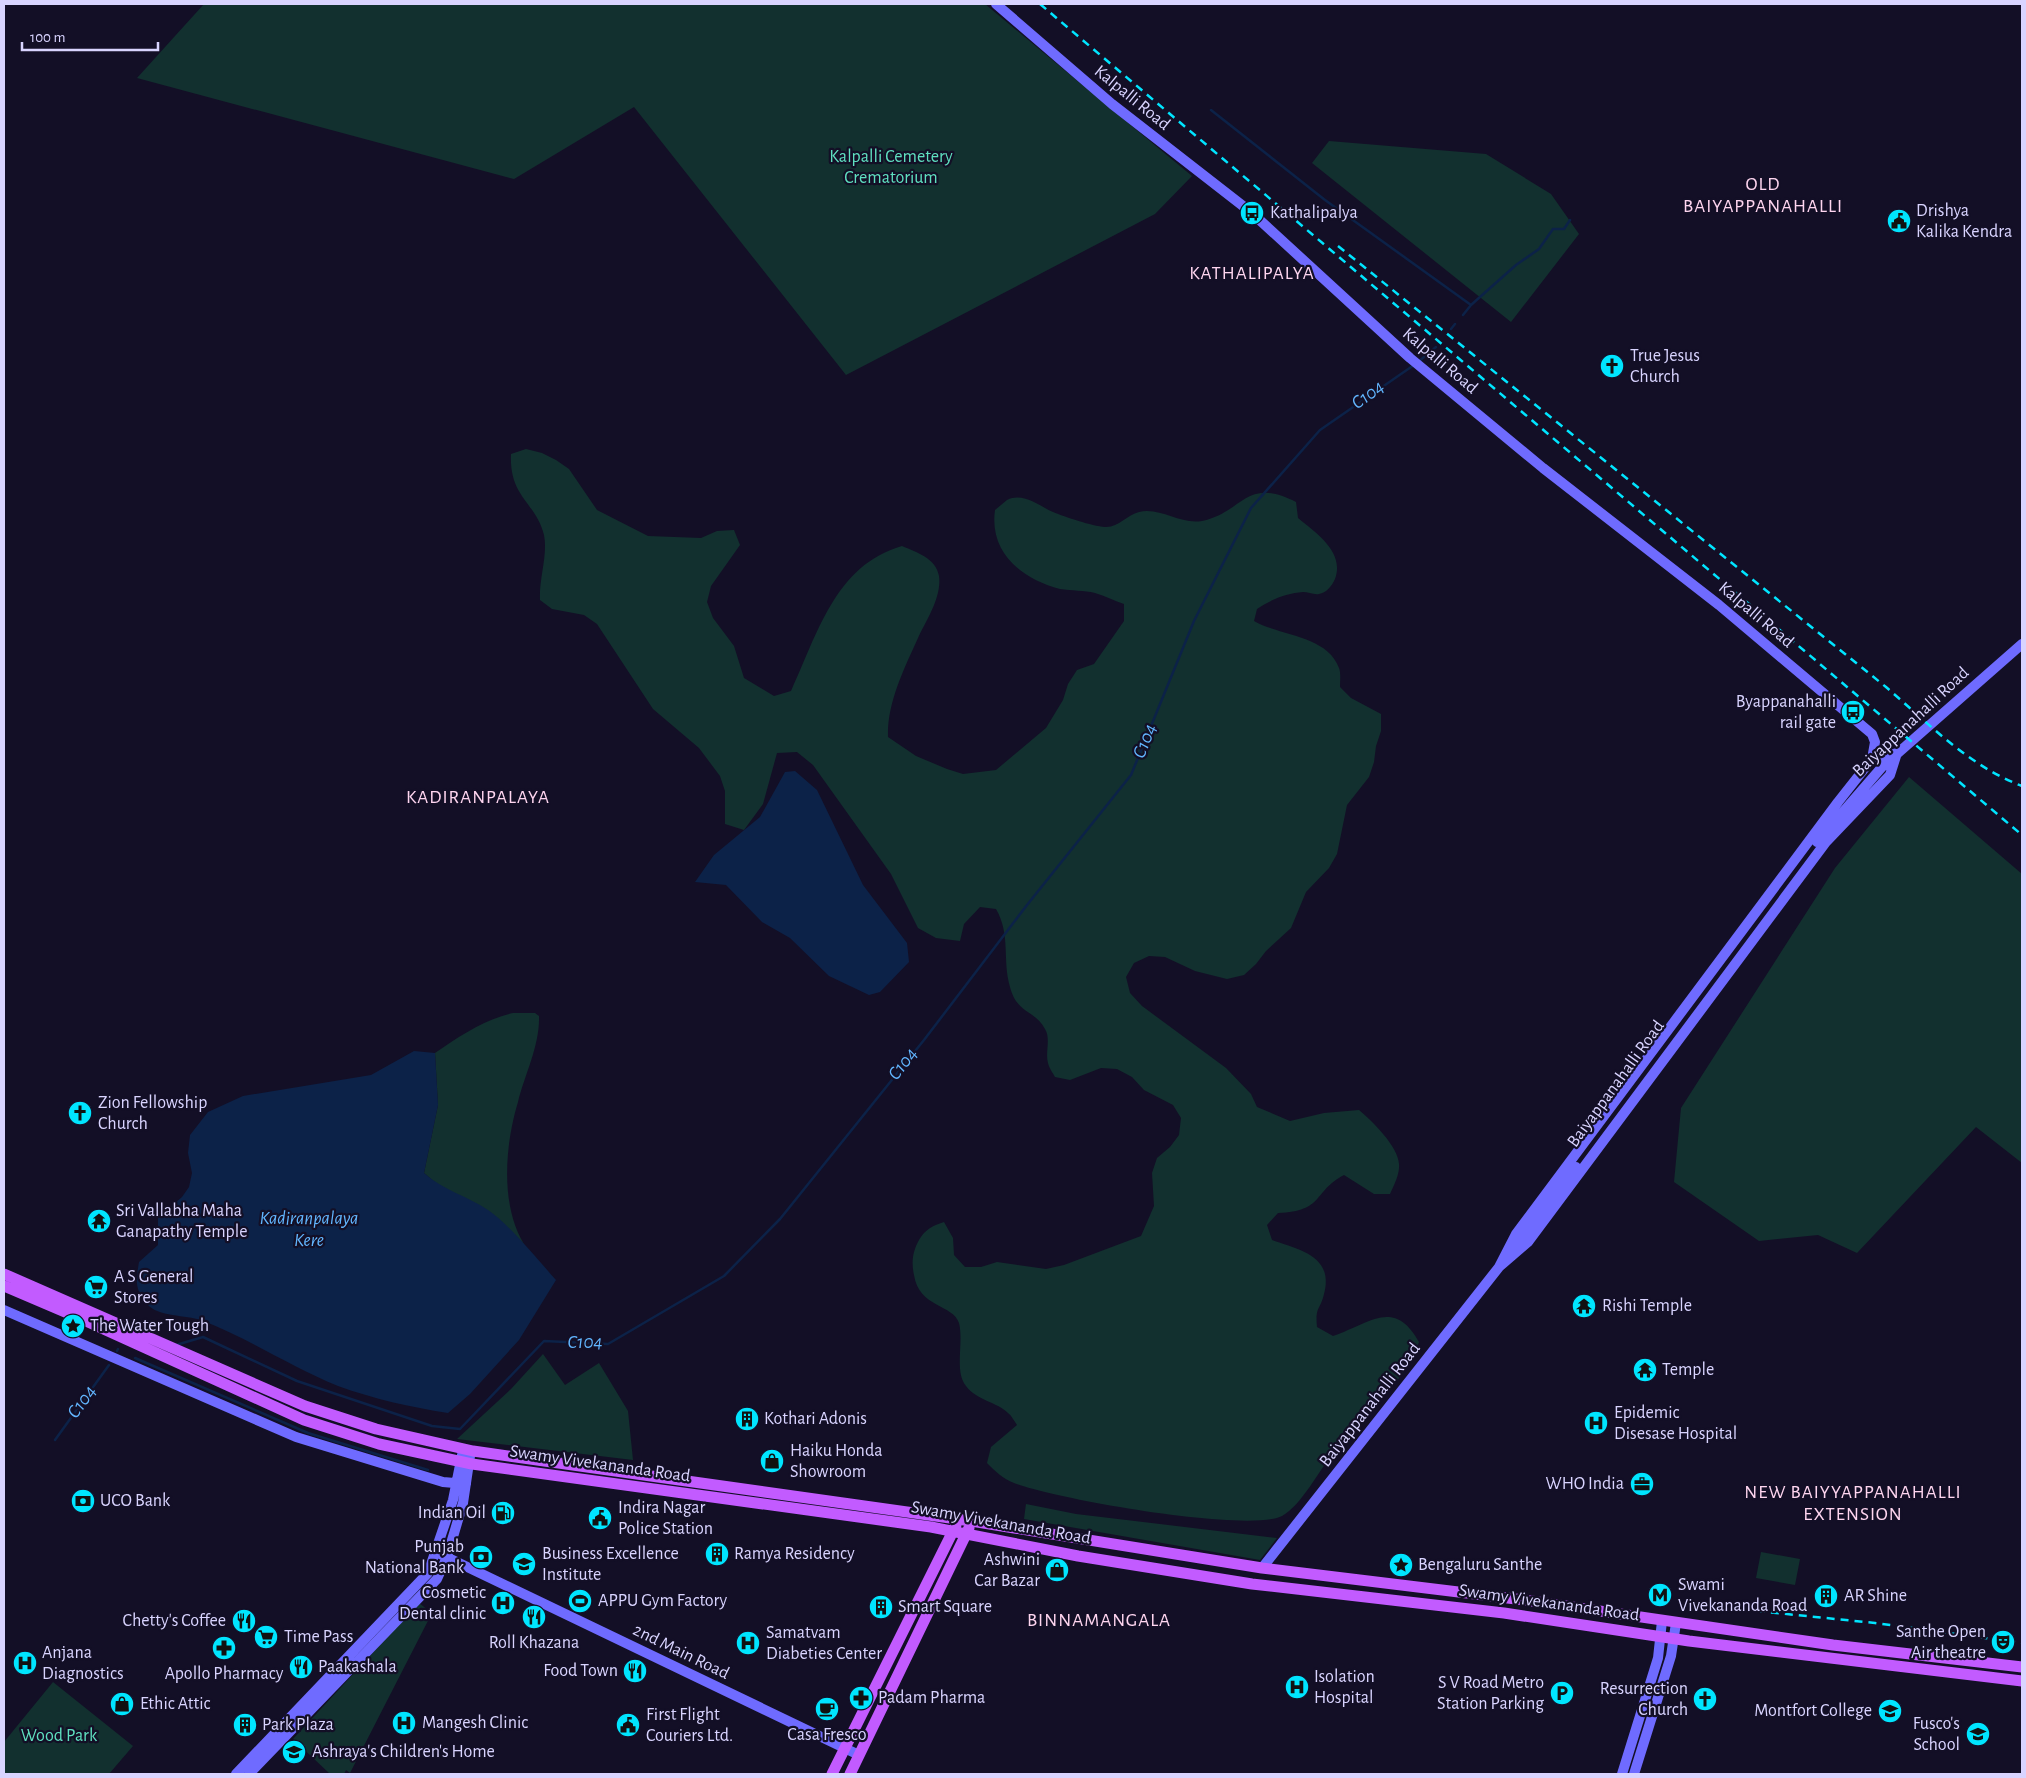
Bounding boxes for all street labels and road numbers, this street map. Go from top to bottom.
street label: Kalpalli Road [1091,62,1173,134]
street label: Kalpalli Road [1399,325,1481,397]
street label: Kalpalli Road [1715,579,1797,651]
street label: Baiyappanahalli Road [1849,664,1973,780]
street label: Baiyappanahalli Road [1564,1017,1668,1151]
street label: Baiyappanahalli Road [1316,1340,1424,1470]
street label: Swamy Vivekananda Road [509,1442,691,1486]
street label: Swamy Vivekananda Road [910,1498,1092,1548]
street label: Swamy Vivekananda Road [1458,1581,1640,1625]
street label: 2nd Main Road [630,1621,732,1683]

